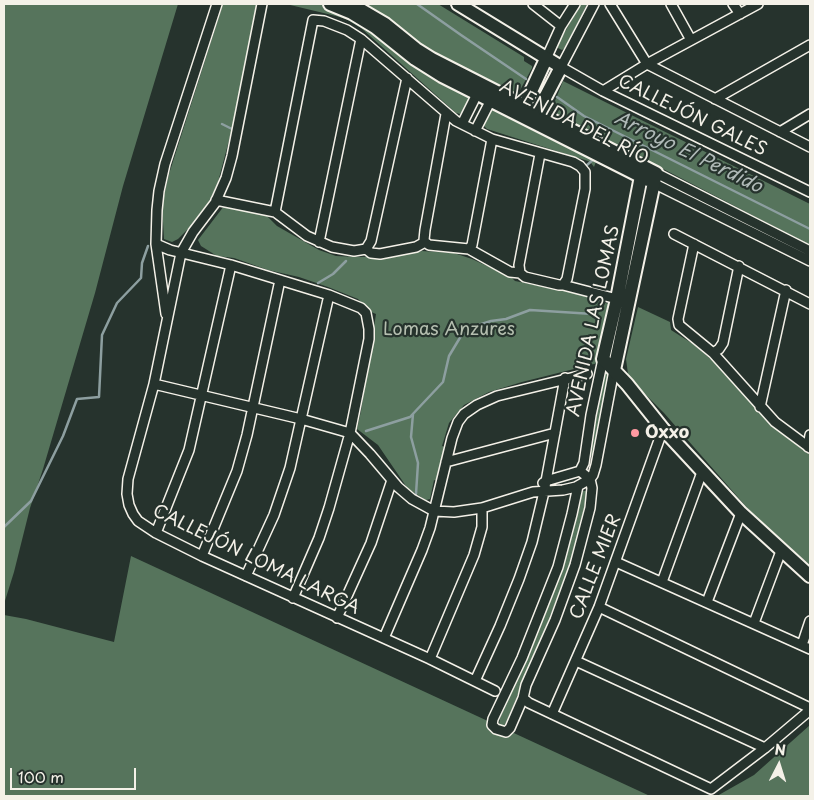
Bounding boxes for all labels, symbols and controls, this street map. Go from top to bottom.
street label: CALLEJÓN GALES [614,71,770,161]
street label: AVENIDA DEL RÍO [496,76,652,170]
water label: Arroyo El Perdido [610,107,766,199]
street label: AVENIDA LAS LOMAS [563,223,625,419]
park label: Lomas Anzures [383,319,515,341]
place label: Oxxo [645,422,689,444]
marker: Oxxo [629,427,641,439]
street label: CALLEJÓN LOMA LARGA [149,500,363,620]
street label: CALLE MIER [566,511,626,623]
text: N [774,739,787,761]
north arrow [754,740,804,790]
scale bar [12,758,139,790]
text: 100 m [18,765,64,788]

